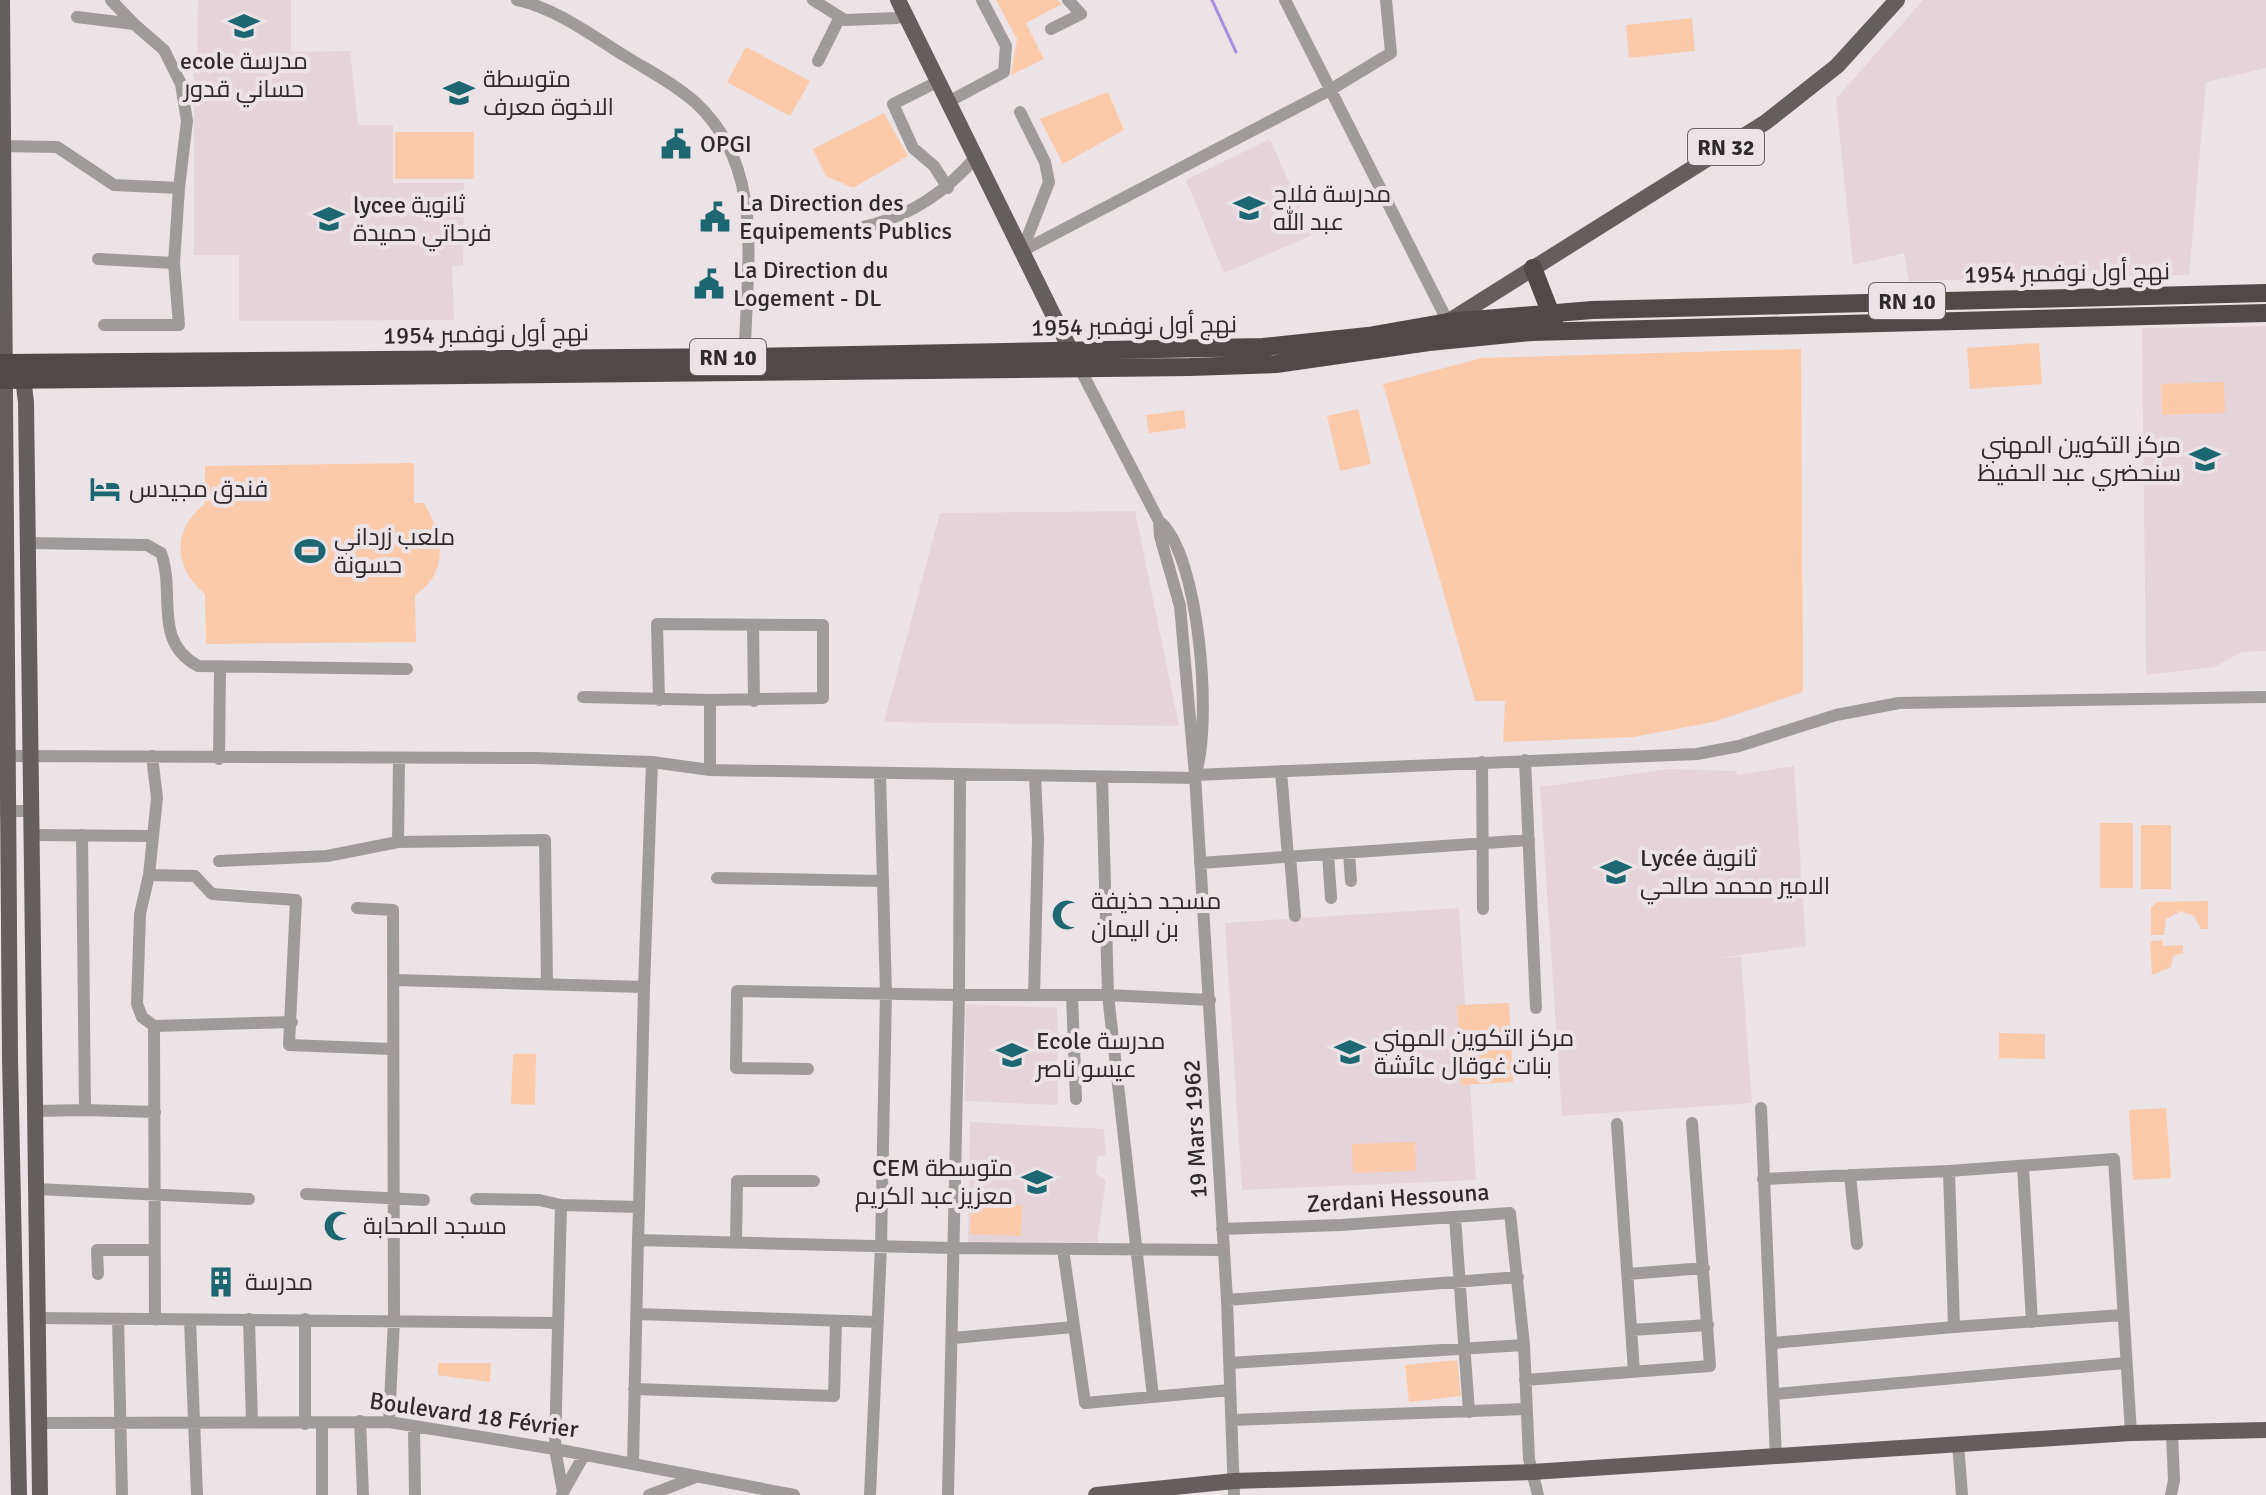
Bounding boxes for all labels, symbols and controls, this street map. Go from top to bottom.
school or university icon: ecole مدرسة حساني قدور [227,9,261,43]
place label: ecole مدرسة حساني قدور [180,46,308,108]
place label: متوسطة الاخوة معرف [483,64,614,122]
school or university icon: متوسطة الاخوة معرف [442,76,476,110]
public building icon: OPGI [659,127,693,161]
place label: OPGI [700,129,752,159]
road number: RN 32 [1688,129,1764,165]
place label: مدرسة فلاح عبد الله [1273,179,1391,237]
place label: La Direction des Equipements Publics [739,188,952,246]
place label: lycee ثانوية فرحاتي حميدة [353,190,492,252]
school or university icon: مدرسة فلاح عبد الله [1232,191,1266,225]
public building icon: La Direction des Equipements Publics [698,200,732,234]
school or university icon: lycee ثانوية فرحاتي حميدة [312,202,346,236]
place label: La Direction du Logement - DL [733,255,888,313]
street label: نهج أول نوفمبر 1954 [1964,255,2170,291]
public building icon: La Direction du Logement - DL [692,267,726,301]
road number: RN 10 [1869,283,1945,319]
street label: نهج أول نوفمبر 1954 [1031,308,1237,344]
street label: نهج أول نوفمبر 1954 [383,316,589,352]
road number: RN 10 [690,339,766,375]
place label: مركز التكوين المهني سنحضري عبد الحفيظ [1978,430,2181,491]
school or university icon: مركز التكوين المهني سنحضري عبد الحفيظ [2188,442,2222,476]
hotel icon: فندق مجيدس [88,472,122,506]
place label: فندق مجيدس [129,474,268,504]
place label: ملعب زرداني حسونة [334,522,455,580]
sports icon: ملعب زرداني حسونة [293,534,327,568]
place label: Lycée ثانوية الامير محمد صالحي [1640,843,1830,905]
school or university icon: Lycée ثانوية الامير محمد صالحي [1599,855,1633,889]
place label: مسجد حذيفة بن اليمان [1091,886,1221,944]
mosque icon: مسجد حذيفة بن اليمان [1050,898,1084,932]
place label: مركز التكوين المهني بنات غوقال عائشة [1374,1023,1574,1081]
place label: Ecole مدرسة عيسو ناصر [1034,1026,1165,1084]
school or university icon: مركز التكوين المهني بنات غوقال عائشة [1333,1035,1367,1069]
school or university icon: Ecole مدرسة عيسو ناصر [995,1038,1029,1072]
street label: 19 Mars 1962 [1176,1059,1214,1199]
place label: CEM متوسطة معزيز عبد الكريم [855,1153,1013,1212]
school or university icon: CEM متوسطة معزيز عبد الكريم [1020,1165,1054,1199]
street label: Zerdani Hessouna [1306,1177,1490,1219]
mosque icon: مسجد الصحابة [322,1209,356,1243]
place label: مسجد الصحابة [363,1211,507,1241]
building icon: مدرسة [204,1265,238,1299]
place label: مدرسة [245,1267,313,1297]
street label: Boulevard 18 Février [368,1385,581,1445]

